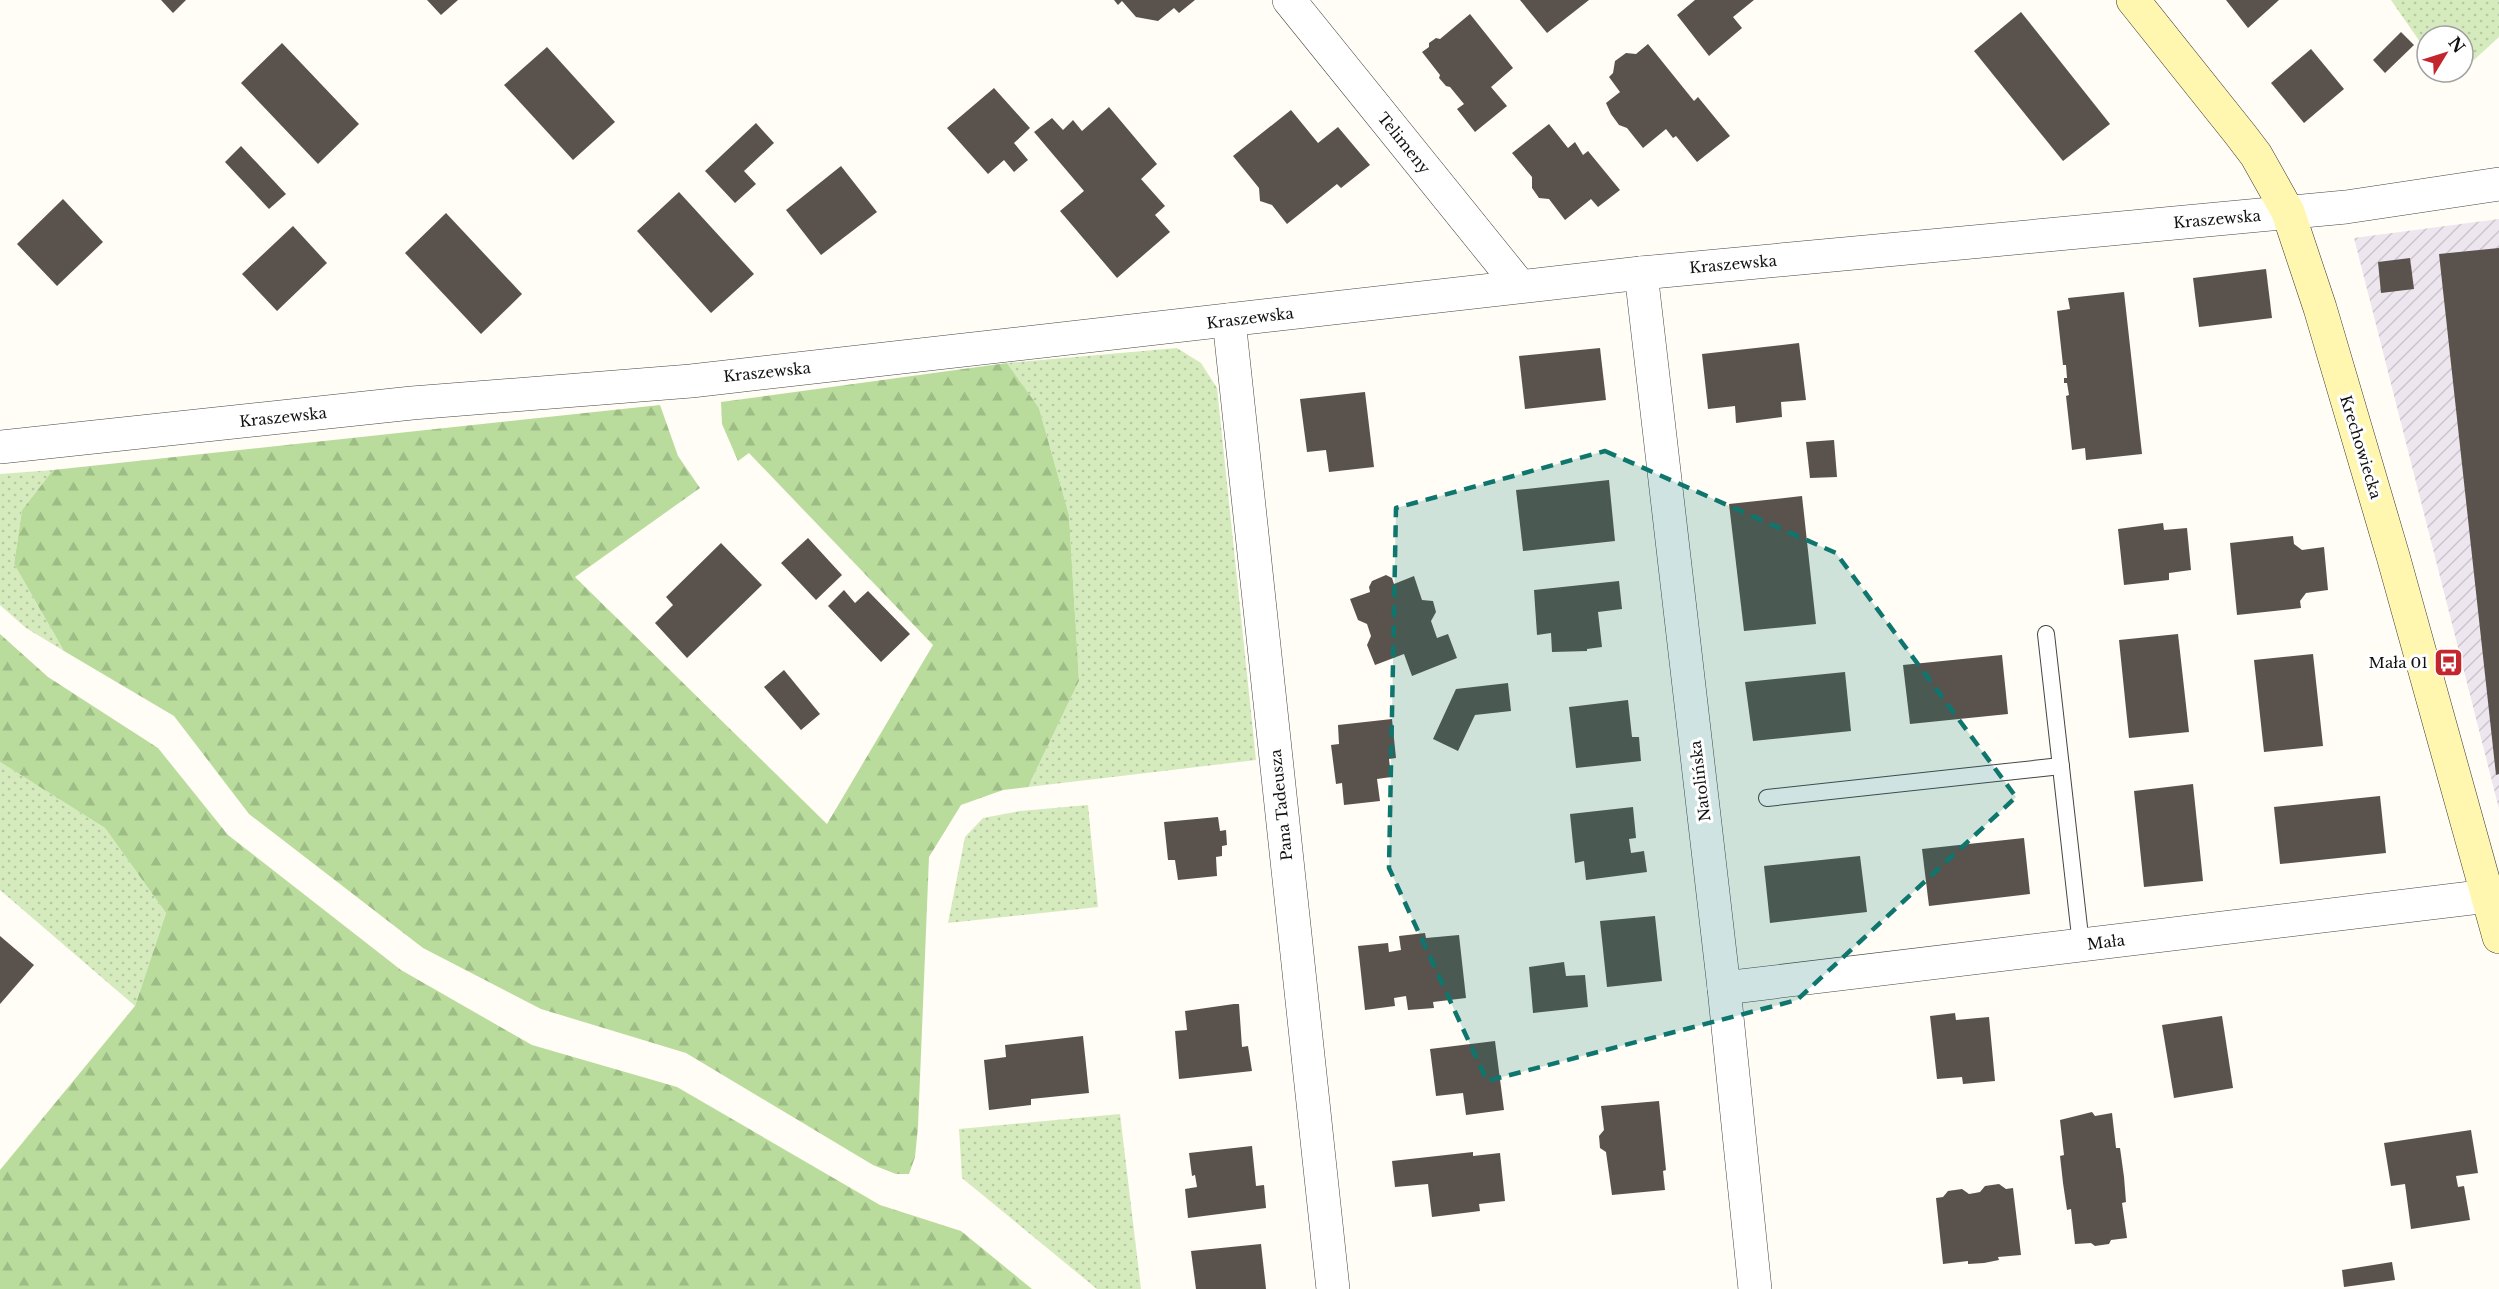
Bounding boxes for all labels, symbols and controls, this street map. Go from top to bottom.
north arrow [2415,24,2475,84]
text: N [2444,33,2469,57]
street label: Telimeny [1374,109,1435,178]
street label: Kraszewska [2172,206,2262,232]
street label: Kraszewska [1688,251,1778,277]
street label: Kraszewska [1205,303,1295,333]
street label: Kraszewska [722,358,812,386]
street label: Krechowiecka [2336,393,2386,502]
street label: Kraszewska [238,403,328,431]
bus stop icon: Mała 01 [2433,646,2465,678]
place label: Mała 01 [2369,653,2428,672]
street label: Natolińska [1686,739,1714,823]
street label: Pana Tadeusza [1266,748,1296,862]
street label: Mała [2086,930,2127,954]

